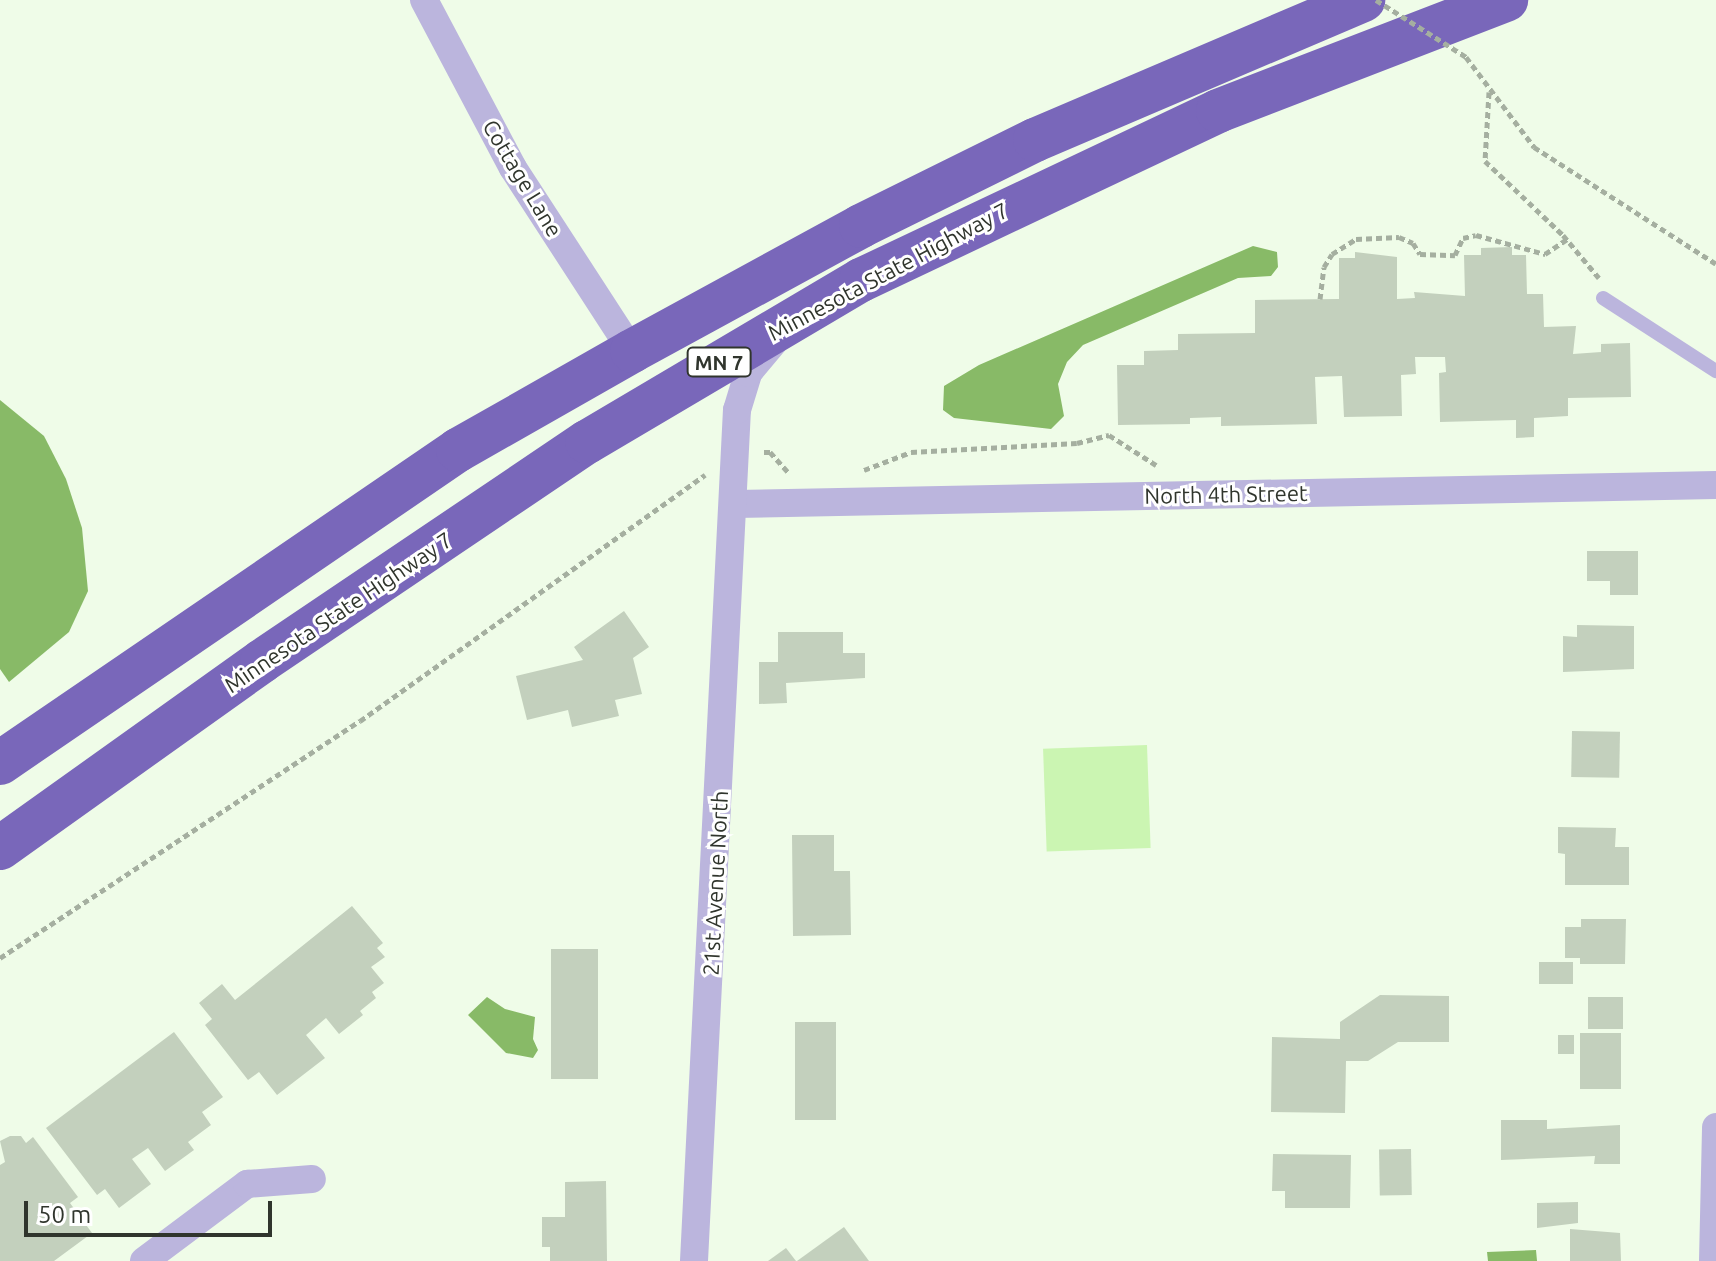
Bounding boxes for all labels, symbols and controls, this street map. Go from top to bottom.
street label: Cottage Lane [478,115,568,241]
street label: Minnesota State Highway 7 [763,196,1013,346]
road number: MN 7 [685,346,753,378]
street label: North 4th Street [1144,479,1308,509]
street label: Minnesota State Highway 7 [219,526,457,698]
street label: 21st Avenue North [697,790,733,976]
scale bar [28,1185,276,1235]
text: 50 m [38,1201,91,1228]

